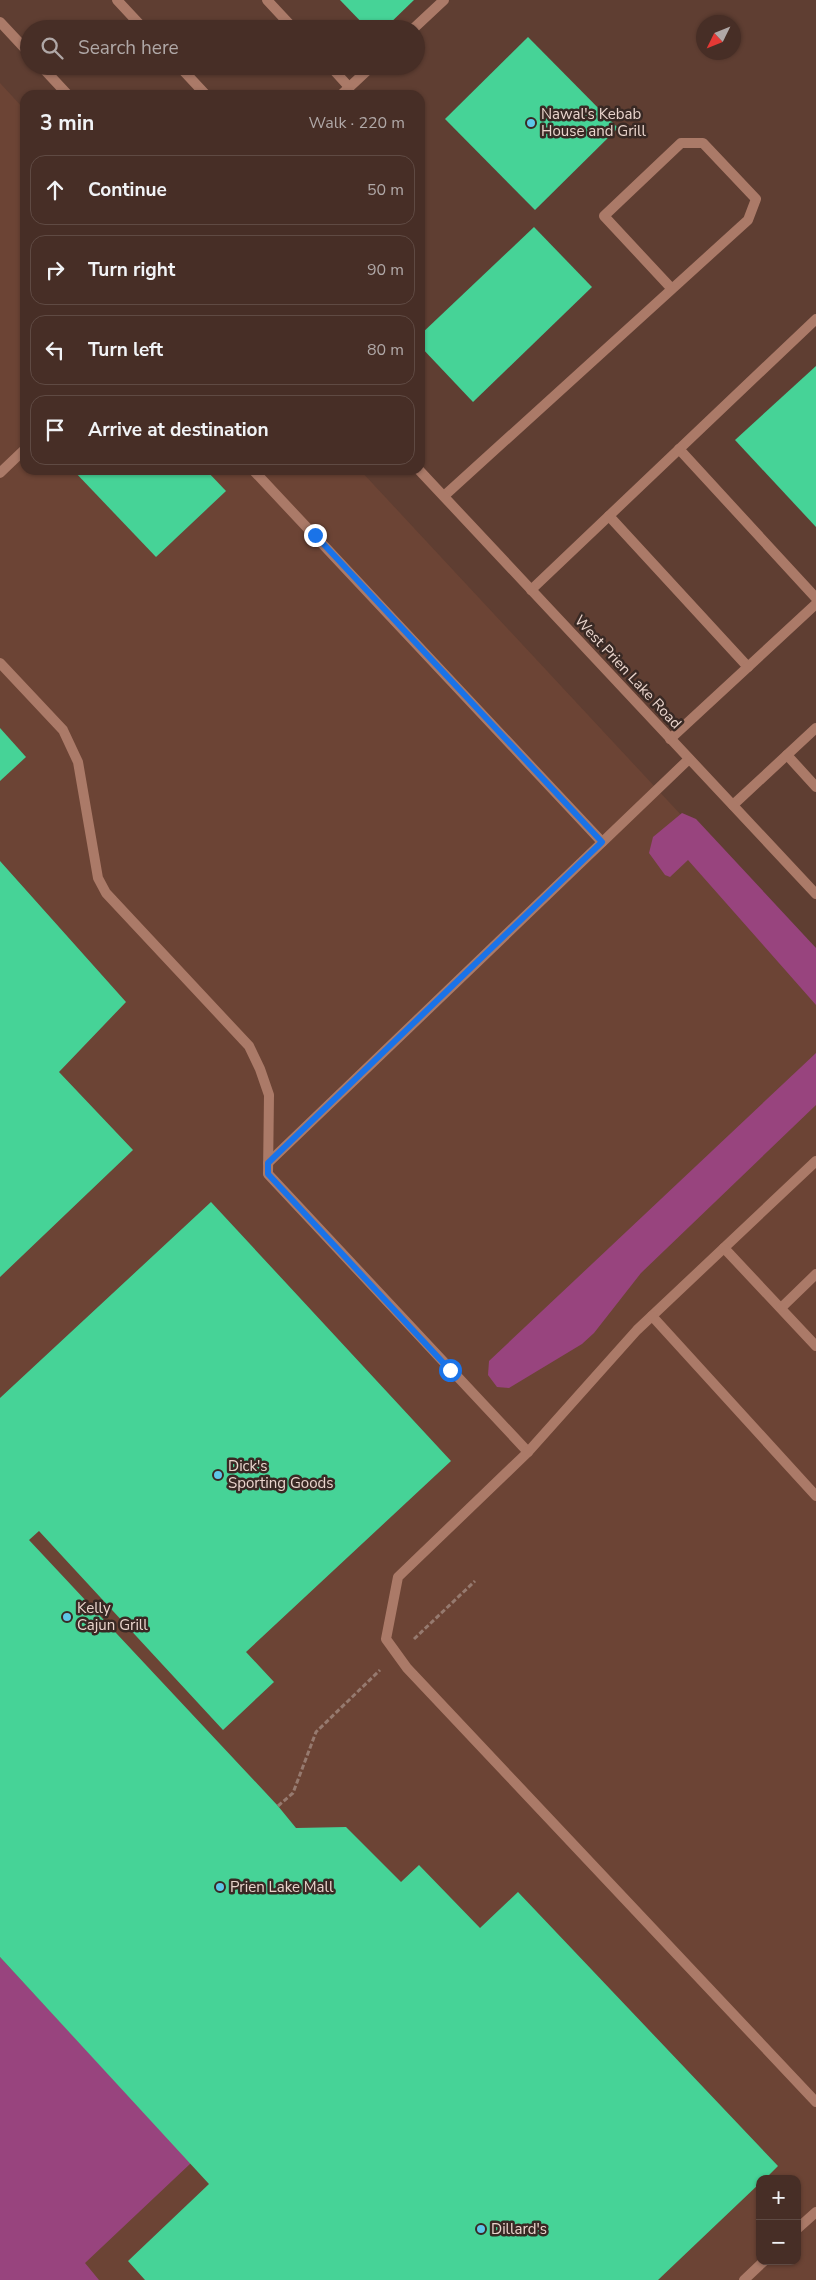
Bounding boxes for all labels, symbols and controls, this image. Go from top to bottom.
north arrow [696,15,741,60]
search box [20,20,425,75]
icon: search [38,34,66,62]
text: Search here [78,35,179,61]
place label: Nawal's Kebab House and Grill [541,104,646,141]
text: 3 min [40,109,94,137]
text: Walk · 220 m [309,112,405,134]
marker: Nawal's Kebab House and Grill [525,117,537,129]
icon: ahead [41,176,69,204]
text: Continue [88,177,167,203]
text: 50 m [367,179,404,201]
icon: right [41,256,69,284]
text: Turn right [88,257,175,283]
text: 90 m [367,259,404,281]
icon: left [41,336,69,364]
text: Turn left [88,337,163,363]
text: 80 m [367,339,404,361]
icon: arrive [41,416,69,444]
text: Arrive at destination [88,417,269,443]
route end [304,524,327,547]
street label: West Prien Lake Road [570,611,686,733]
route start [439,1359,462,1382]
place label: Dick's Sporting Goods [228,1456,334,1493]
marker: Dick's Sporting Goods [212,1469,224,1481]
place label: Kelly Cajun Grill [77,1598,148,1635]
marker: Kelly Cajun Grill [61,1611,73,1623]
place label: Prien Lake Mall [230,1877,334,1897]
marker: Prien Lake Mall [214,1881,226,1893]
map controls [756,2175,801,2265]
button: + [756,2175,801,2220]
place label: Dillard's [491,2219,547,2239]
button: − [756,2220,801,2265]
marker: Dillard's [475,2223,487,2235]

